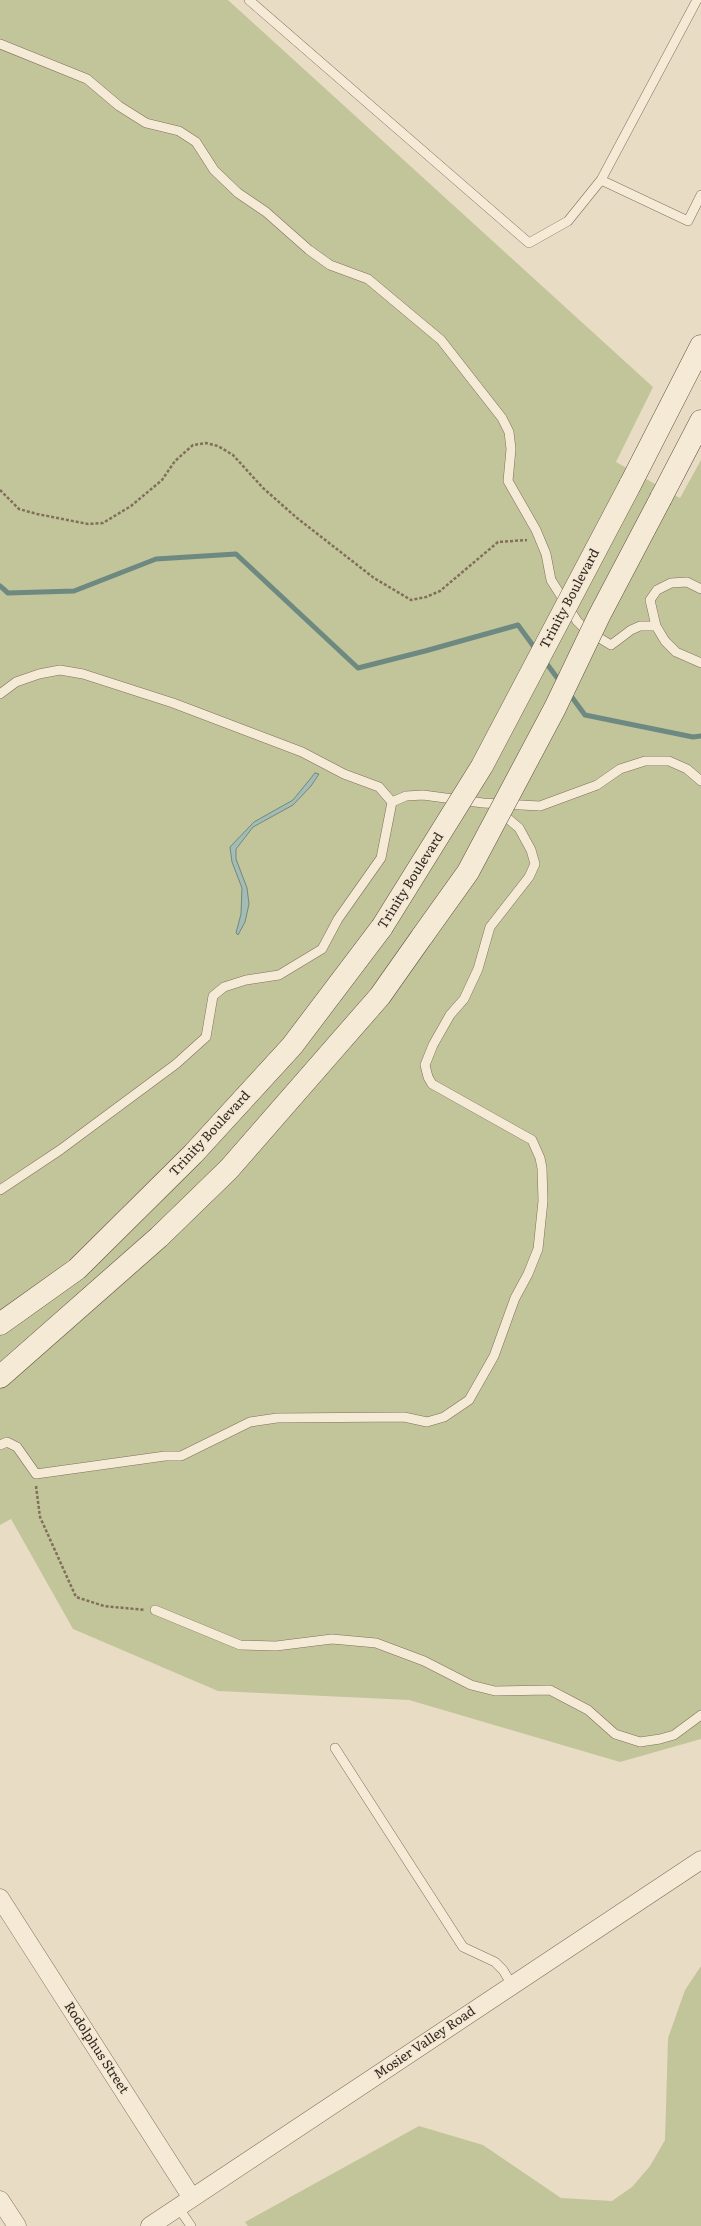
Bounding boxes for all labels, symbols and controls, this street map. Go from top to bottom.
street label: Trinity Boulevard [537,546,603,652]
street label: Trinity Boulevard [375,830,447,932]
street label: Trinity Boulevard [166,1088,254,1180]
street label: Rodolphus Street [61,1999,131,2097]
street label: Mosier Valley Road [372,2003,478,2083]

